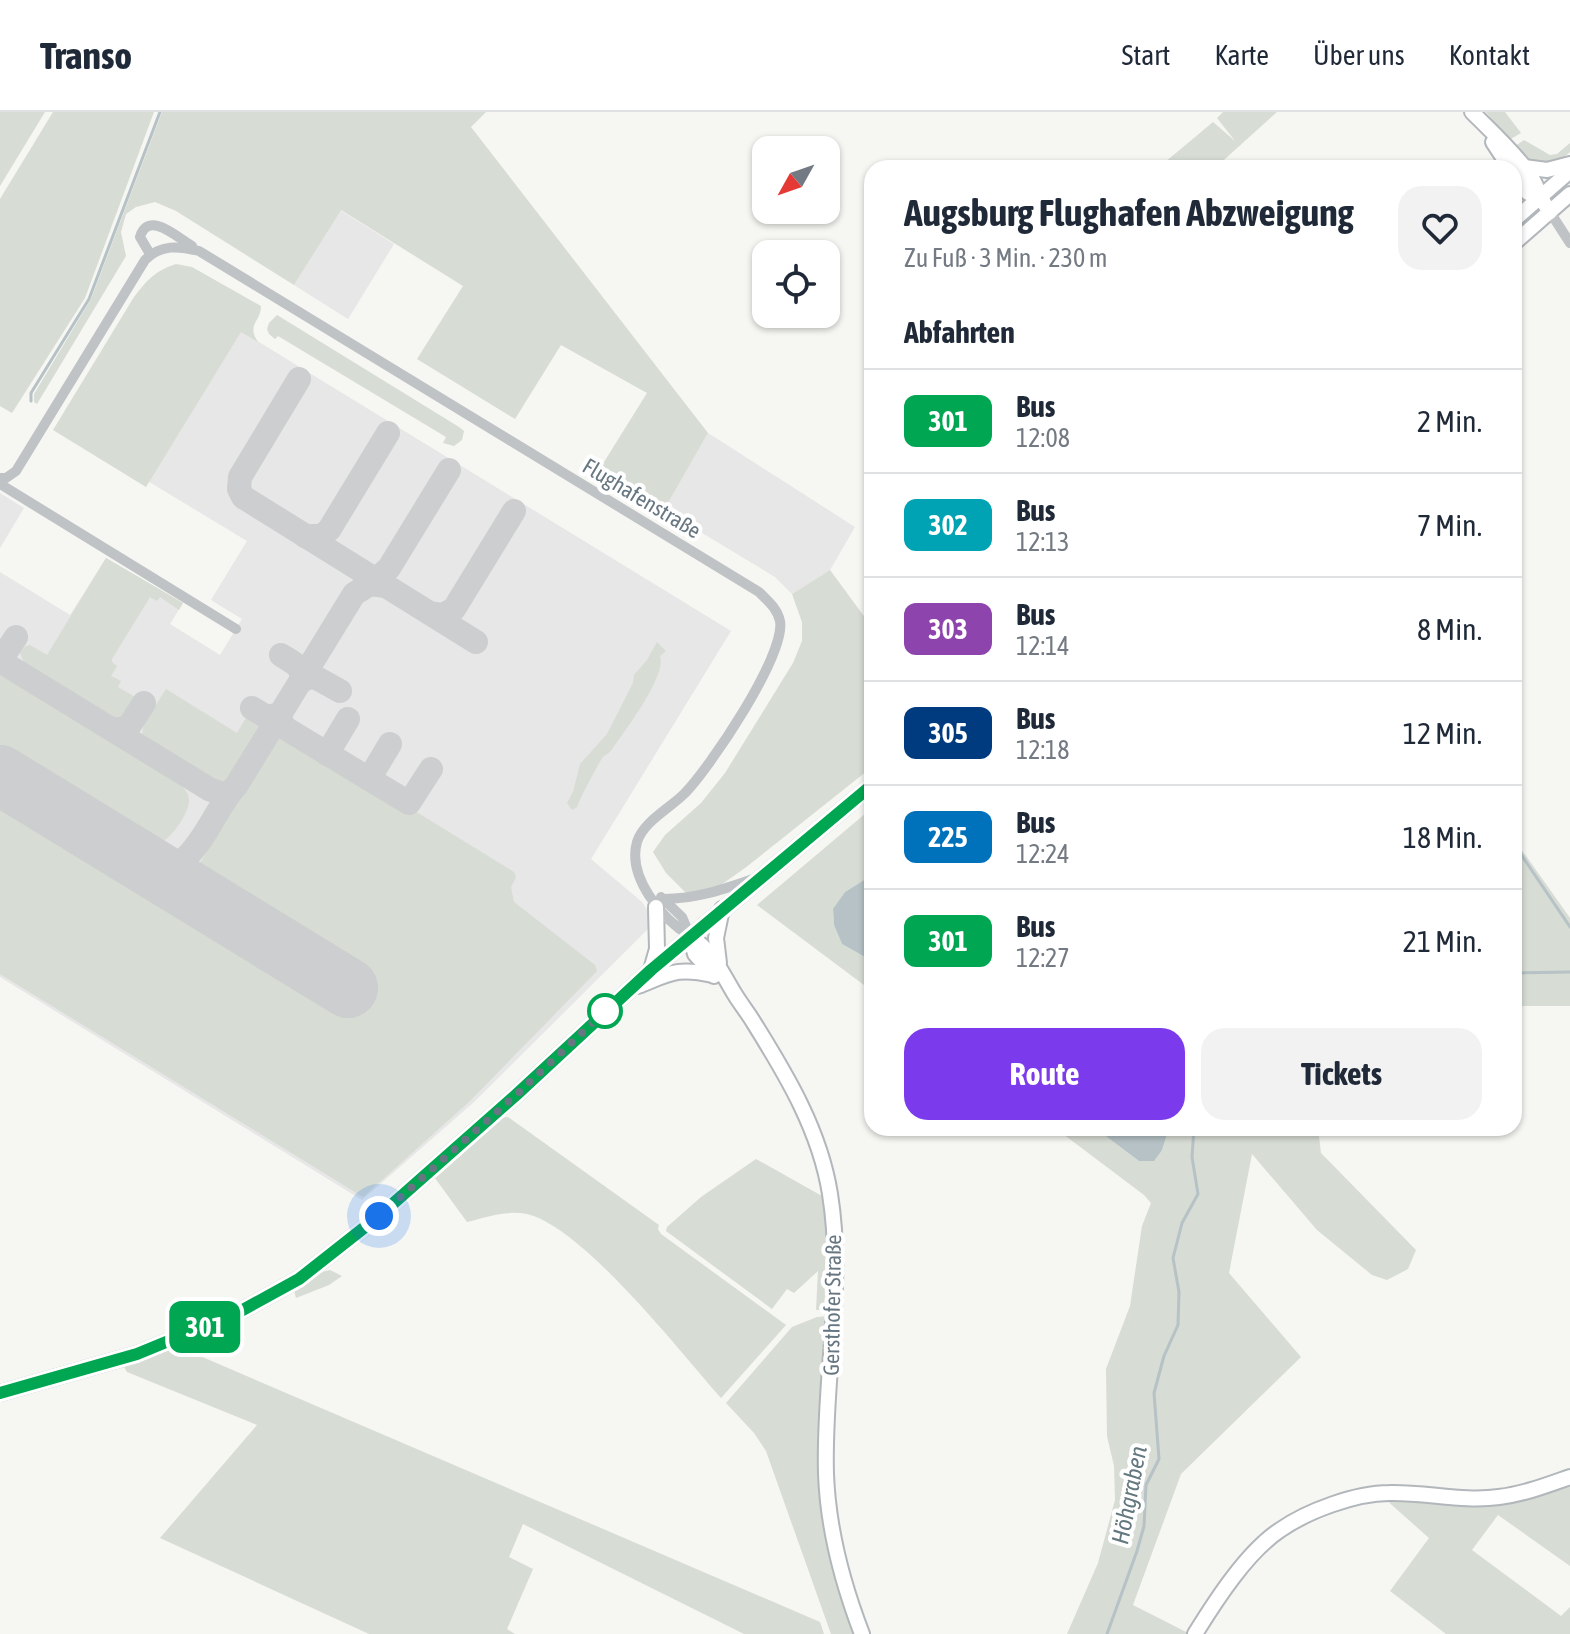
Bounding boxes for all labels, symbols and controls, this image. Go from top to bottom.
text: Transo [40,34,132,77]
text: Start [1121,39,1170,71]
text: Karte [1214,39,1269,71]
text: Über uns [1313,39,1405,71]
text: Kontakt [1449,39,1530,71]
north arrow [752,136,840,224]
map controls [752,136,840,328]
button: heart [1398,186,1482,270]
text: Augsburg Flughafen Abzweigung [904,191,1354,234]
button: locate [752,240,840,328]
text: Zu Fuß · 3 Min. · 230 m [904,243,1108,273]
text: Abfahrten [904,315,1015,349]
text: Bus [1016,389,1055,423]
text: 2 Min. [1417,404,1482,438]
text: 301 [928,405,968,437]
text: 12:08 [1016,423,1070,453]
street label: Flughafenstraße [578,453,706,543]
text: Bus [1016,493,1055,527]
text: 7 Min. [1417,508,1482,542]
text: 302 [928,509,968,541]
text: 12:13 [1016,527,1070,557]
text: Bus [1016,597,1055,631]
text: 8 Min. [1417,612,1482,646]
text: 303 [928,613,968,645]
text: 12:14 [1016,631,1070,661]
text: Bus [1016,701,1055,735]
text: 12 Min. [1403,716,1482,750]
text: 305 [928,717,968,749]
text: 12:18 [1016,735,1070,765]
text: Bus [1016,805,1055,839]
text: 18 Min. [1403,820,1482,854]
text: 225 [928,821,968,853]
text: 12:24 [1016,839,1070,869]
text: Bus [1016,909,1055,943]
text: 21 Min. [1403,924,1482,958]
text: 301 [928,925,968,957]
text: 12:27 [1016,943,1070,973]
unlabelled marker [588,994,622,1028]
button: Route [904,1028,1185,1120]
button: Tickets [1201,1028,1482,1120]
your location [359,1196,399,1236]
street label: Gersthofer Straße [818,1234,846,1376]
line badge: 301 [159,1301,251,1353]
text: 301 [185,1311,225,1343]
water label: Höhgraben [1106,1443,1152,1546]

